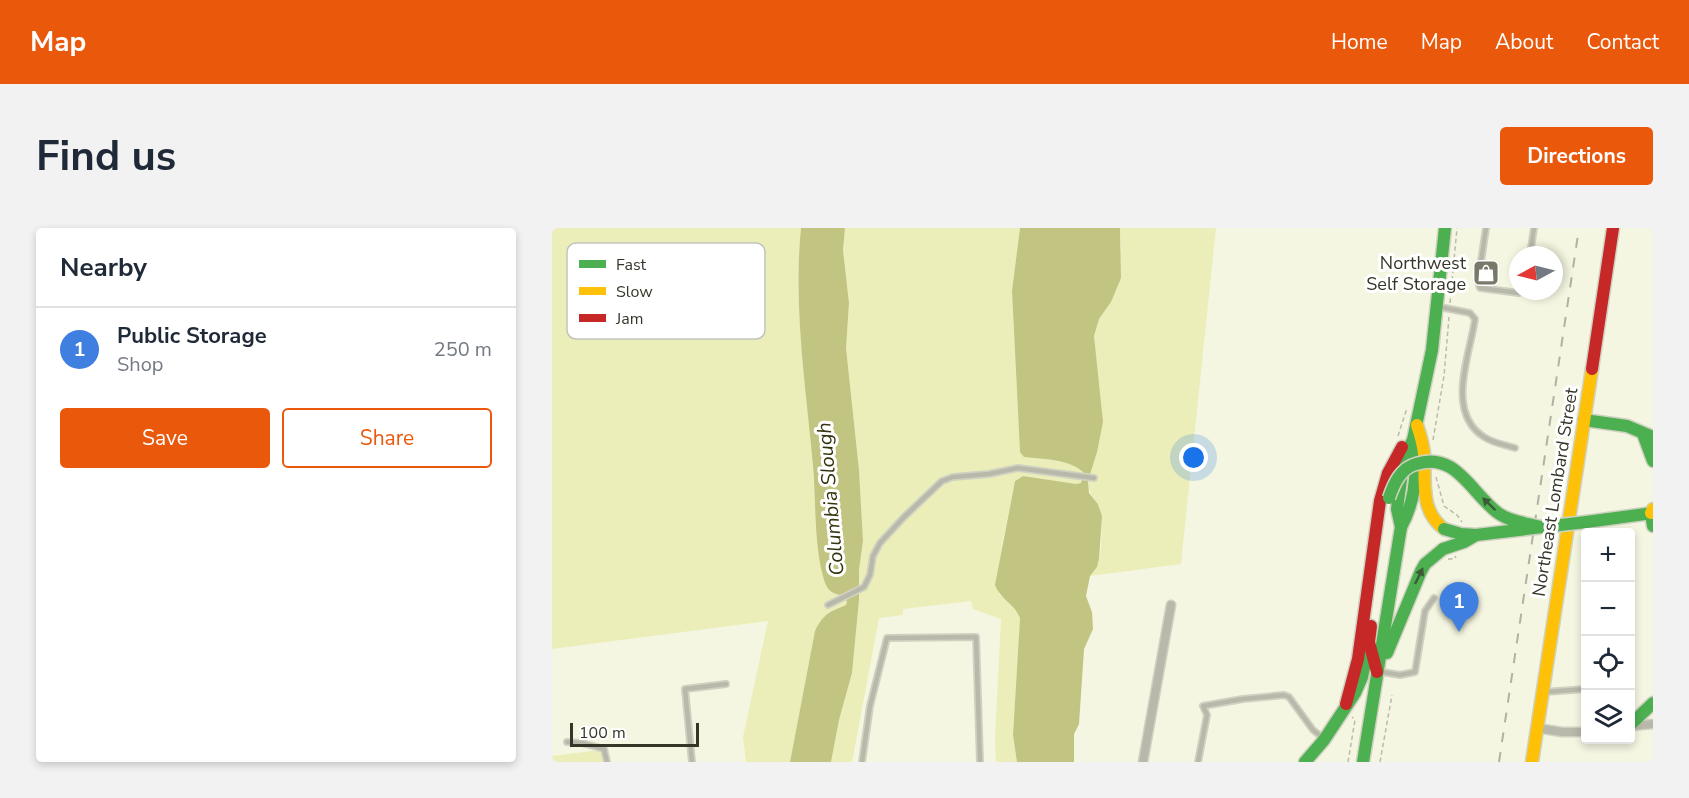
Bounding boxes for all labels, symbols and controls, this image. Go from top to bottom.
text: Map [30,23,86,61]
text: Home [1331,28,1388,56]
text: Map [1421,28,1462,56]
text: About [1495,28,1553,56]
text: Contact [1586,28,1659,56]
button: Directions [1500,127,1653,185]
text: Find us [36,128,176,185]
legend [567,243,765,339]
north arrow [1509,246,1563,300]
text: Nearby [60,250,147,285]
place label: Northwest Self Storage [1366,251,1467,296]
text: Fast [616,254,647,276]
shop icon: Northwest Self Storage [1471,258,1501,288]
text: Slow [616,281,653,303]
text: Jam [615,308,643,330]
text: Public Storage [117,321,267,351]
text: 1 [74,336,86,363]
text: 250 m [434,336,492,363]
text: Shop [117,351,163,378]
street label: Northeast Lombard Street [1527,385,1583,598]
button: Save [60,408,270,468]
button: Share [282,408,492,468]
water label: Columbia Slough [810,421,851,577]
your location [1179,443,1208,472]
one-way arrow [1481,497,1496,511]
map controls [1581,528,1635,744]
button: + [1581,528,1635,582]
one-way arrow [1414,567,1424,584]
pin: 1 [1440,582,1478,632]
button: − [1581,582,1635,636]
button: locate [1581,636,1635,690]
button: layers [1581,690,1635,744]
scale bar [570,720,699,748]
text: 100 m [579,722,626,744]

